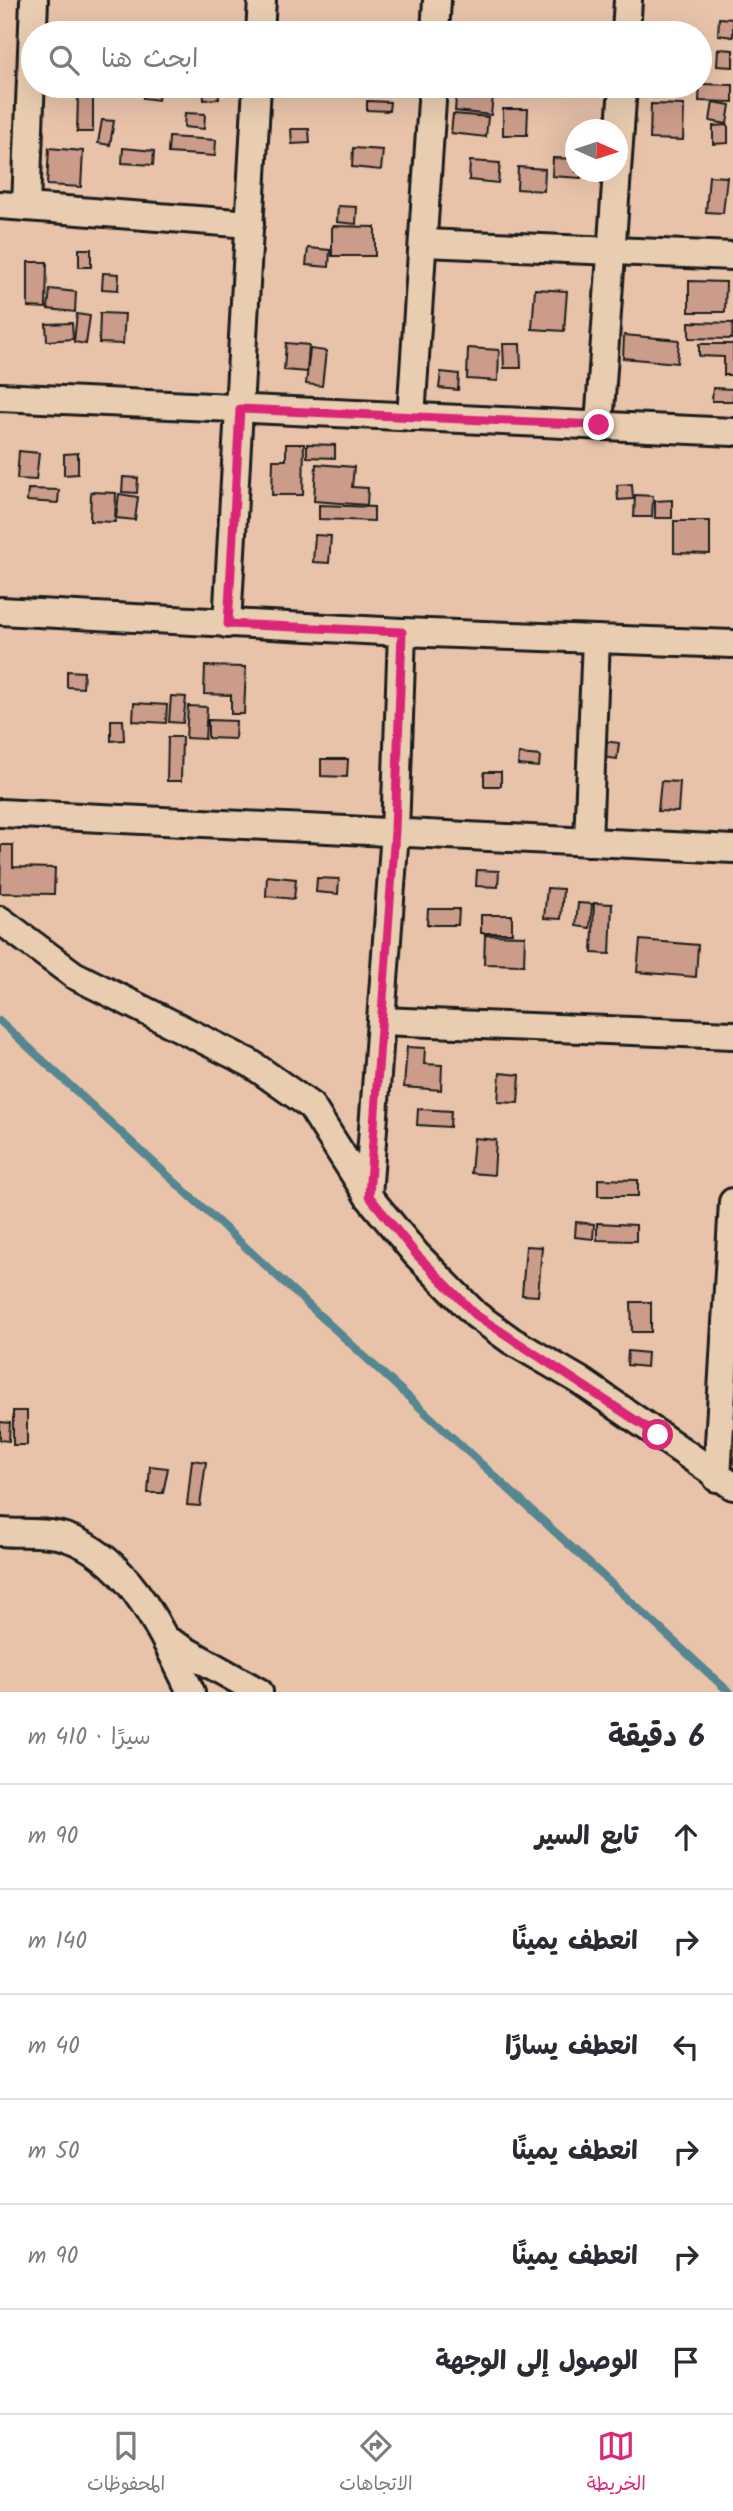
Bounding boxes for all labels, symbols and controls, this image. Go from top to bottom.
search box [21,21,712,98]
text: ابحث هنا [101,39,198,81]
icon: search [45,41,83,79]
north arrow [565,119,628,182]
route end [583,409,614,440]
route start [642,1419,673,1450]
text: 6 دقيقة [608,1714,705,1762]
text: سيرًا · 410 m [28,1720,151,1756]
text: تابع السير [535,1816,638,1858]
icon: ahead [667,1818,705,1856]
text: 90 m [28,1819,78,1855]
text: انعطف يمينًا [512,1921,638,1963]
icon: right [667,1923,705,1961]
text: 140 m [28,1924,87,1960]
text: انعطف يسارًا [505,2026,638,2068]
icon: left [667,2028,705,2066]
text: 40 m [28,2029,80,2065]
text: انعطف يمينًا [512,2131,638,2173]
icon: right [667,2133,705,2171]
text: 50 m [28,2134,79,2170]
text: انعطف يمينًا [512,2236,638,2278]
icon: right [667,2238,705,2276]
text: 90 m [28,2239,78,2275]
text: الوصول إلى الوجهة [435,2341,638,2383]
icon: arrive [667,2343,705,2381]
tab: المحفوظات [87,2427,165,2500]
tab: الاتجاهات [339,2427,413,2500]
tab: الخريطة [587,2427,646,2500]

